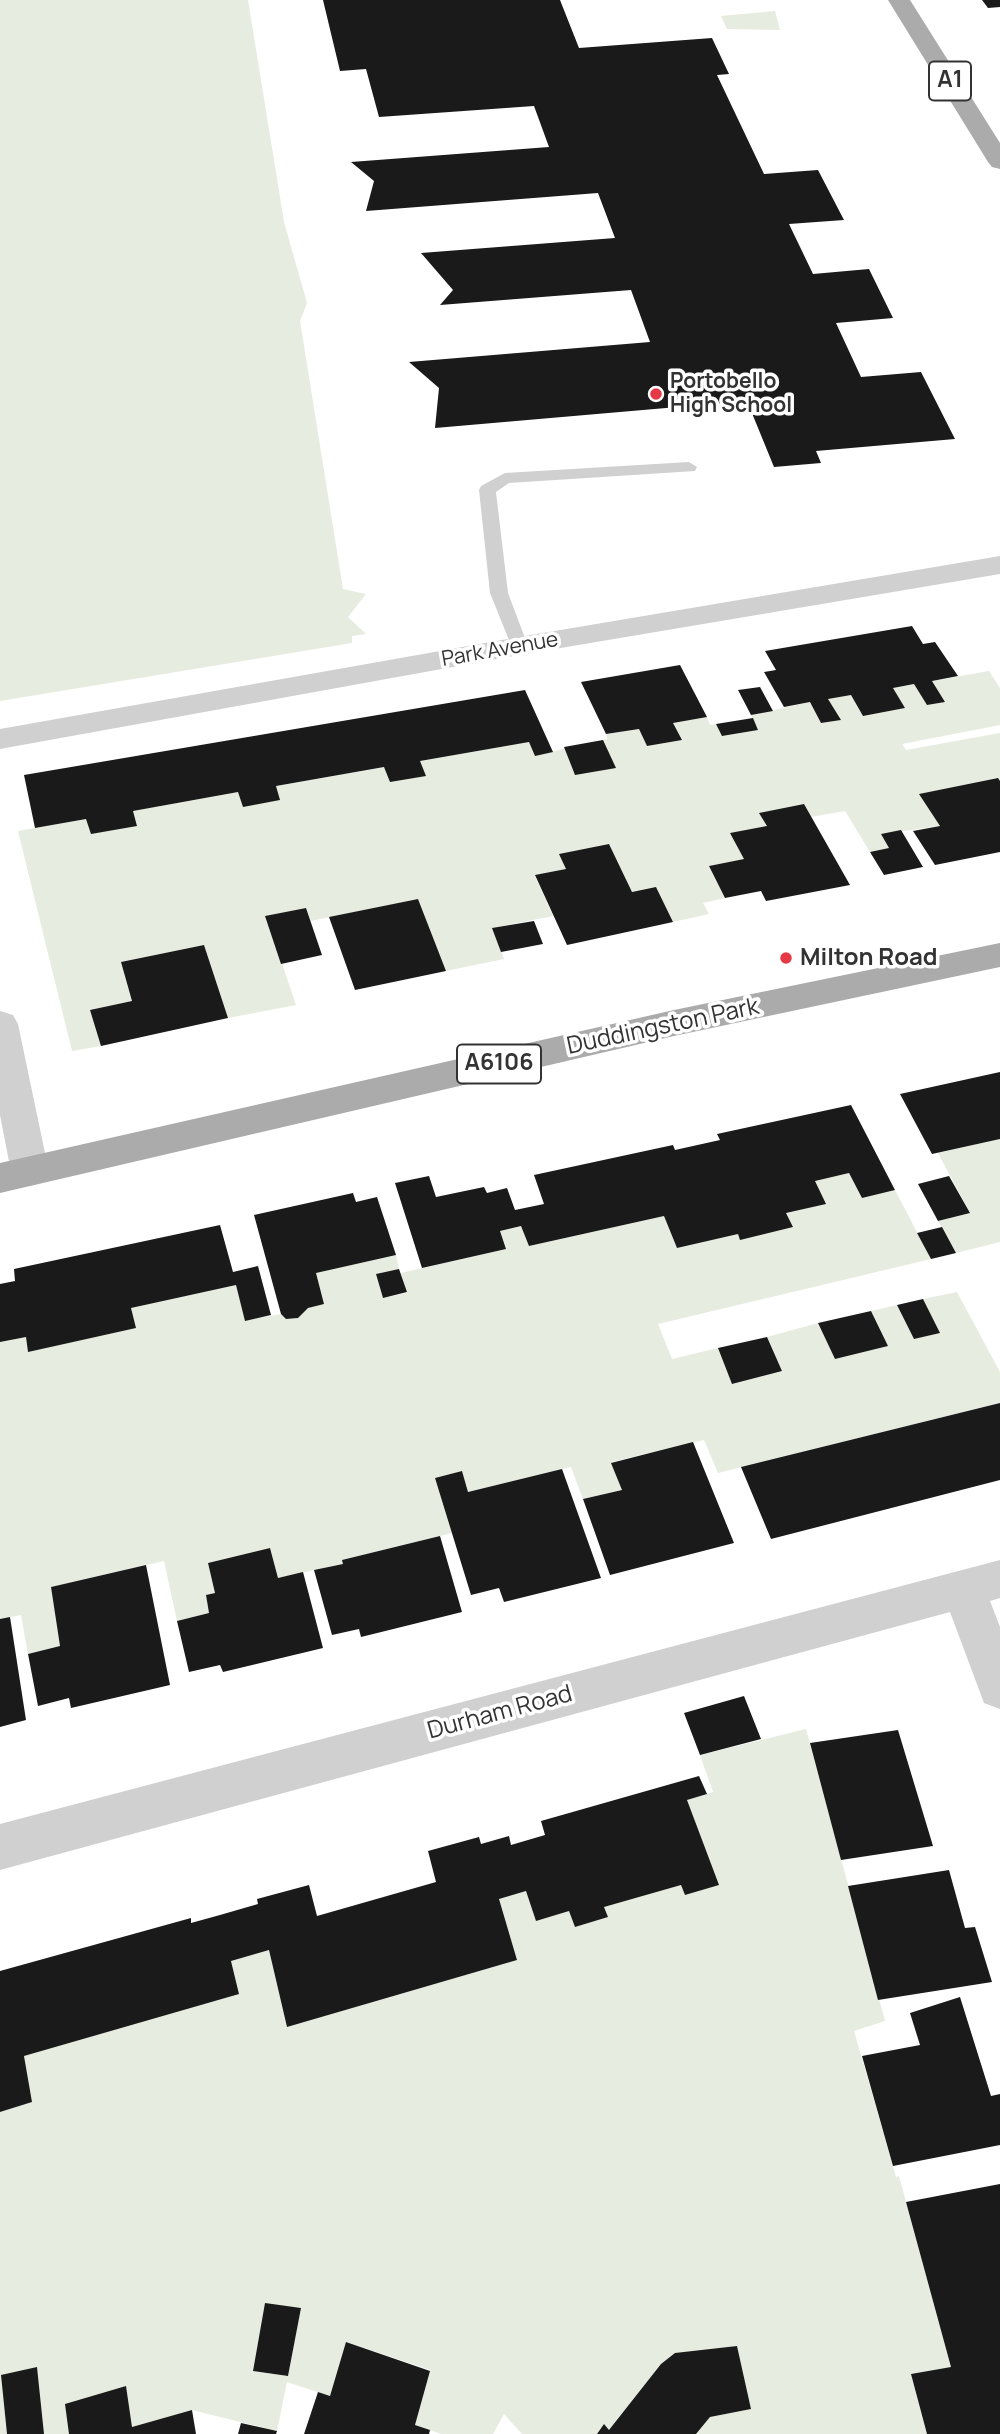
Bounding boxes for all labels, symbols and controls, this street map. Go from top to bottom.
road number: A1 [929,61,971,100]
place label: Portobello High School [670,369,792,419]
marker: Portobello High School [648,386,664,402]
street label: Park Avenue [440,627,560,673]
place label: Milton Road [800,944,938,972]
marker: Milton Road [778,950,794,966]
street label: Duddingston Park [564,993,762,1061]
road number: A6106 [457,1044,541,1084]
street label: Durham Road [424,1680,576,1746]

